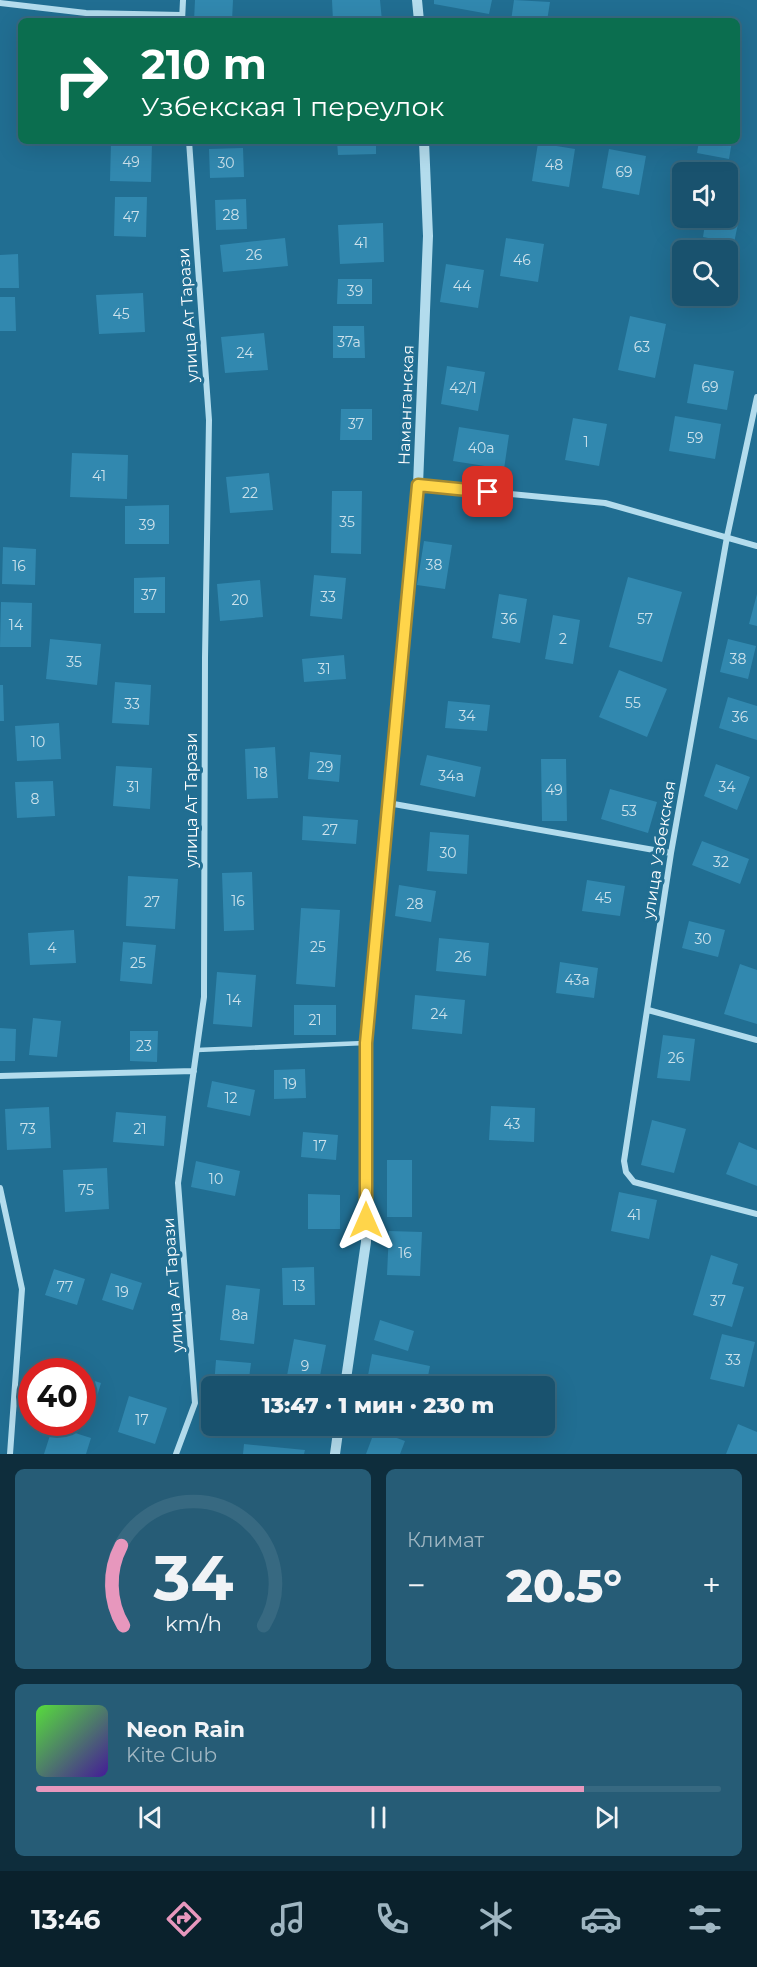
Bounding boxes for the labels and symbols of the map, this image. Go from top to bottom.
house number: 49 [122,153,140,171]
house number: 30 [217,154,235,172]
house number: 48 [545,156,563,174]
house number: 69 [615,163,633,181]
house number: 28 [223,206,240,224]
house number: 47 [123,208,139,226]
house number: 41 [354,234,368,252]
house number: 26 [246,246,263,264]
street label: улица Ат Тарази [174,247,202,384]
house number: 46 [513,251,531,269]
house number: 44 [453,277,472,295]
house number: 39 [347,282,363,300]
house number: 45 [112,305,130,323]
house number: 37а [337,333,361,351]
house number: 63 [634,338,650,356]
house number: 24 [237,344,254,362]
street label: Наманганская [394,345,418,465]
house number: 69 [701,378,719,396]
house number: 42/1 [449,379,477,397]
house number: 37 [348,415,364,433]
house number: 59 [687,429,703,447]
house number: 1 [583,433,589,451]
house number: 40а [468,439,494,457]
pin [462,466,513,517]
house number: 41 [92,467,106,485]
house number: 22 [242,484,258,502]
house number: 35 [339,513,355,531]
house number: 39 [139,516,155,534]
house number: 38 [426,556,442,574]
house number: 16 [12,557,26,575]
house number: 37 [141,586,157,604]
house number: 33 [320,588,336,606]
house number: 20 [231,591,249,609]
house number: 36 [501,610,518,628]
house number: 57 [637,610,653,628]
house number: 14 [9,616,24,634]
house number: 2 [559,630,567,648]
house number: 38 [730,650,746,668]
house number: 35 [66,653,82,671]
house number: 31 [318,660,330,678]
house number: 55 [625,694,641,712]
house number: 33 [124,695,140,713]
house number: 34 [458,707,476,725]
house number: 36 [732,708,749,726]
street label: улица Ат Тарази [182,732,201,869]
house number: 10 [31,733,45,751]
house number: 29 [317,758,333,776]
house number: 18 [254,764,268,782]
house number: 34а [438,767,464,785]
house number: 31 [127,778,139,796]
house number: 34 [718,778,736,796]
street label: улица Узбекская [638,779,679,922]
house number: 49 [545,781,563,799]
house number: 8 [31,790,40,808]
house number: 53 [621,802,637,820]
house number: 27 [322,821,338,839]
house number: 30 [439,844,457,862]
house number: 32 [713,853,729,871]
house number: 45 [594,889,612,907]
house number: 16 [231,892,245,910]
house number: 27 [144,893,160,911]
house number: 28 [407,895,424,913]
house number: 30 [694,930,712,948]
house number: 25 [310,938,326,956]
house number: 4 [47,939,57,957]
house number: 26 [455,948,472,966]
house number: 25 [130,954,146,972]
house number: 43а [564,971,590,989]
house number: 14 [227,991,242,1009]
house number: 24 [431,1005,448,1023]
house number: 21 [308,1011,322,1029]
house number: 23 [136,1037,152,1055]
house number: 26 [668,1049,685,1067]
house number: 19 [283,1075,297,1093]
house number: 12 [224,1089,238,1107]
house number: 43 [504,1115,521,1133]
house number: 73 [20,1120,36,1138]
house number: 21 [133,1120,147,1138]
house number: 17 [313,1137,327,1155]
house number: 10 [209,1170,223,1188]
house number: 75 [78,1181,94,1199]
position arrow [334,1188,398,1252]
house number: 41 [627,1206,641,1224]
street label: улица Ат Тарази [159,1217,187,1354]
house number: 16 [398,1244,412,1262]
house number: 13 [293,1277,306,1295]
house number: 77 [57,1278,73,1296]
house number: 19 [115,1283,129,1301]
house number: 37 [710,1292,726,1310]
house number: 8а [231,1306,249,1324]
house number: 33 [725,1351,741,1369]
house number: 9 [301,1357,309,1375]
speed limit sign: 40 [18,1358,96,1436]
house number: 17 [135,1411,149,1429]

